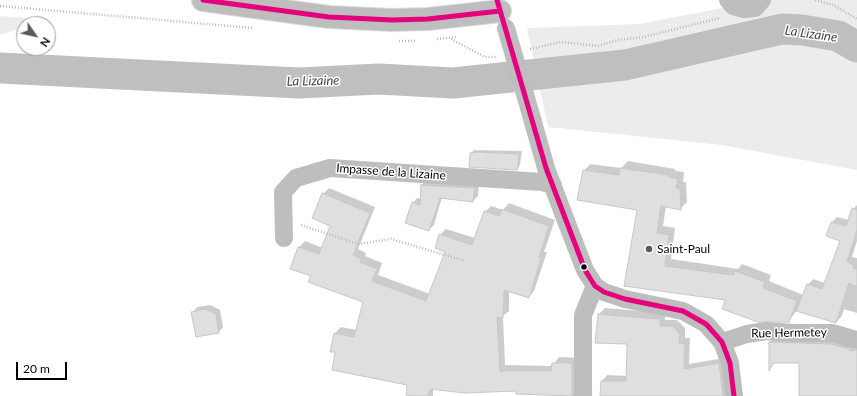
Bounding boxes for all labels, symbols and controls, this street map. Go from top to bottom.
north arrow [16,16,56,56]
water label: La Lizaine [784,23,838,45]
text: N [38,35,53,50]
water label: La Lizaine [286,73,340,89]
street label: Impasse de la Lizaine [336,161,446,183]
place label: Saint-Paul [657,242,710,256]
marker: Saint-Paul [644,244,654,254]
unlabelled marker [579,262,589,272]
street label: Rue Hermetey [751,325,827,341]
scale bar [18,354,69,380]
text: 20 m [23,361,50,376]

